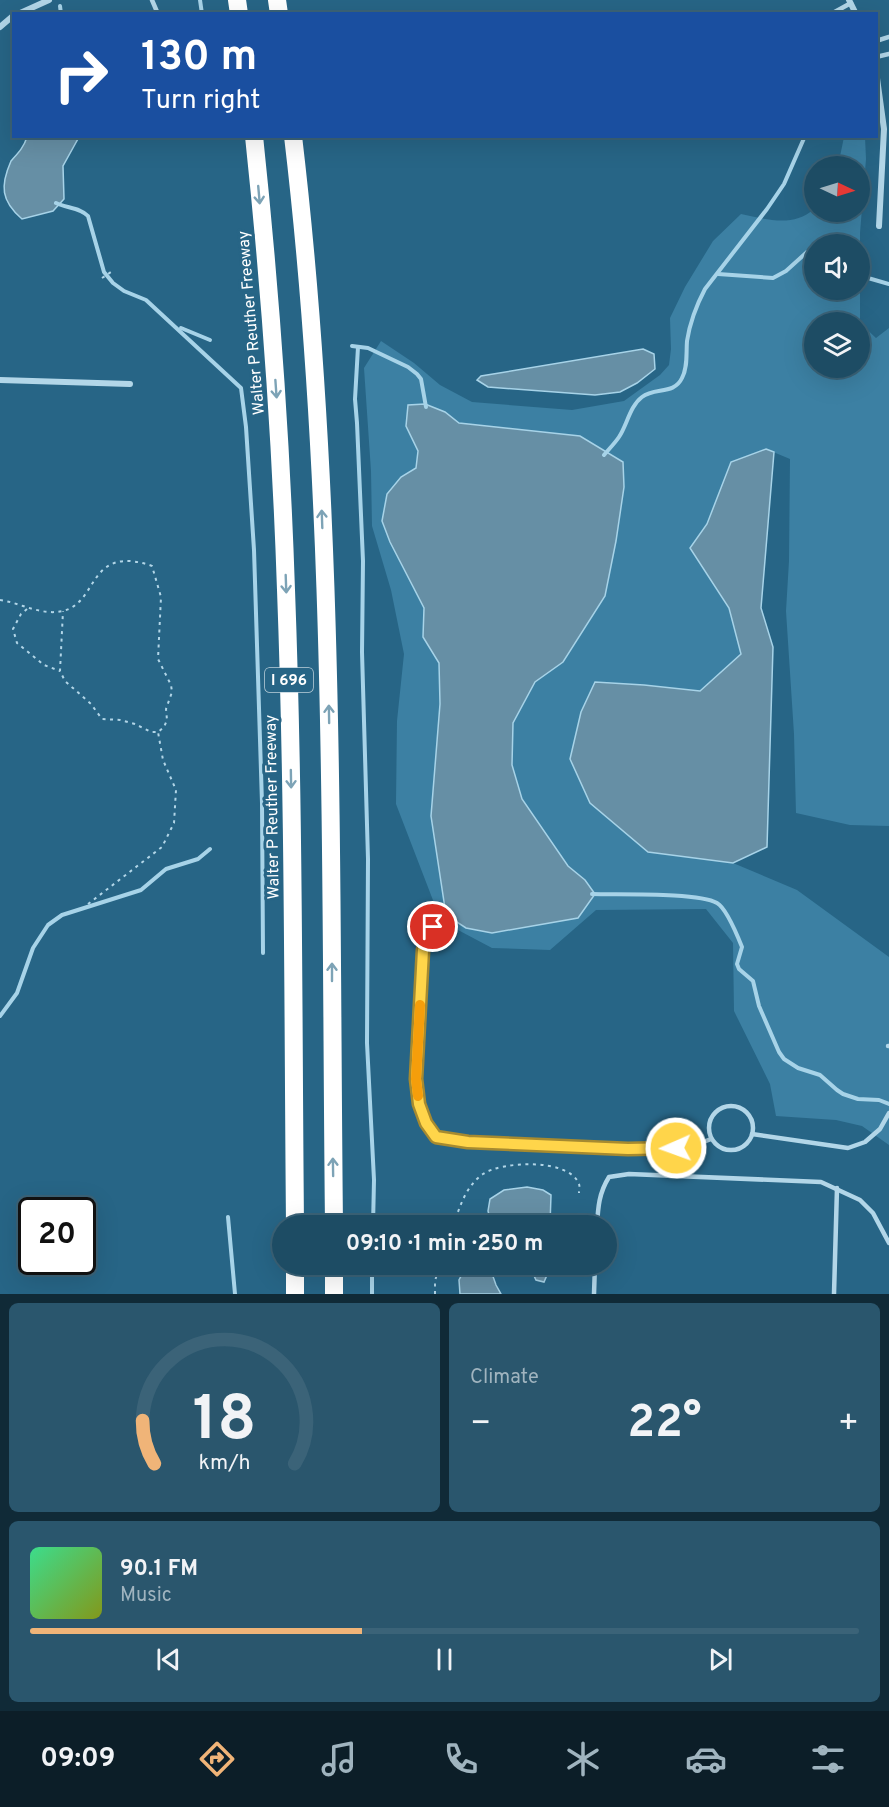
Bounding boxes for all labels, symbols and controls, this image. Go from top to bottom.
text: 130 m [141,32,257,85]
icon: right [42,36,120,114]
text: Turn right [141,84,260,118]
north arrow [804,156,870,222]
map controls [804,156,870,378]
one-way arrow [254,184,265,204]
street label: Walter P Reuther Freeway [234,230,270,416]
button: sound [804,234,870,300]
button: layers [804,312,870,378]
one-way arrow [270,379,281,399]
one-way arrow [316,510,328,530]
one-way arrow [280,573,292,593]
road number: I 696 [265,668,313,692]
one-way arrow [323,705,335,725]
street label: Walter P Reuther Freeway [261,714,285,900]
one-way arrow [285,768,297,788]
pin [407,901,458,952]
icon: arrive [416,910,449,943]
one-way arrow [326,963,338,983]
position arrow [644,1116,708,1180]
one-way arrow [327,1158,339,1178]
speed limit sign: 20 [18,1197,96,1275]
text: 09:10 · 1 min · 250 m [346,1231,543,1258]
text: Climate [470,1365,539,1391]
text: 18 [192,1383,257,1462]
text: 22° [628,1396,701,1453]
text: − [470,1404,491,1446]
text: + [838,1404,859,1446]
text: km/h [198,1451,251,1478]
text: 90.1 FM [120,1556,198,1583]
text: Music [120,1583,172,1609]
icon: previous [152,1643,185,1676]
icon: pause [428,1643,461,1676]
icon: next [704,1643,737,1676]
icon: directions [196,1738,238,1780]
icon: music [318,1738,360,1780]
icon: phone [440,1738,482,1780]
icon: climate [562,1738,604,1780]
icon: car [685,1738,727,1780]
icon: filters [807,1738,849,1780]
text: 09:09 [40,1742,115,1776]

